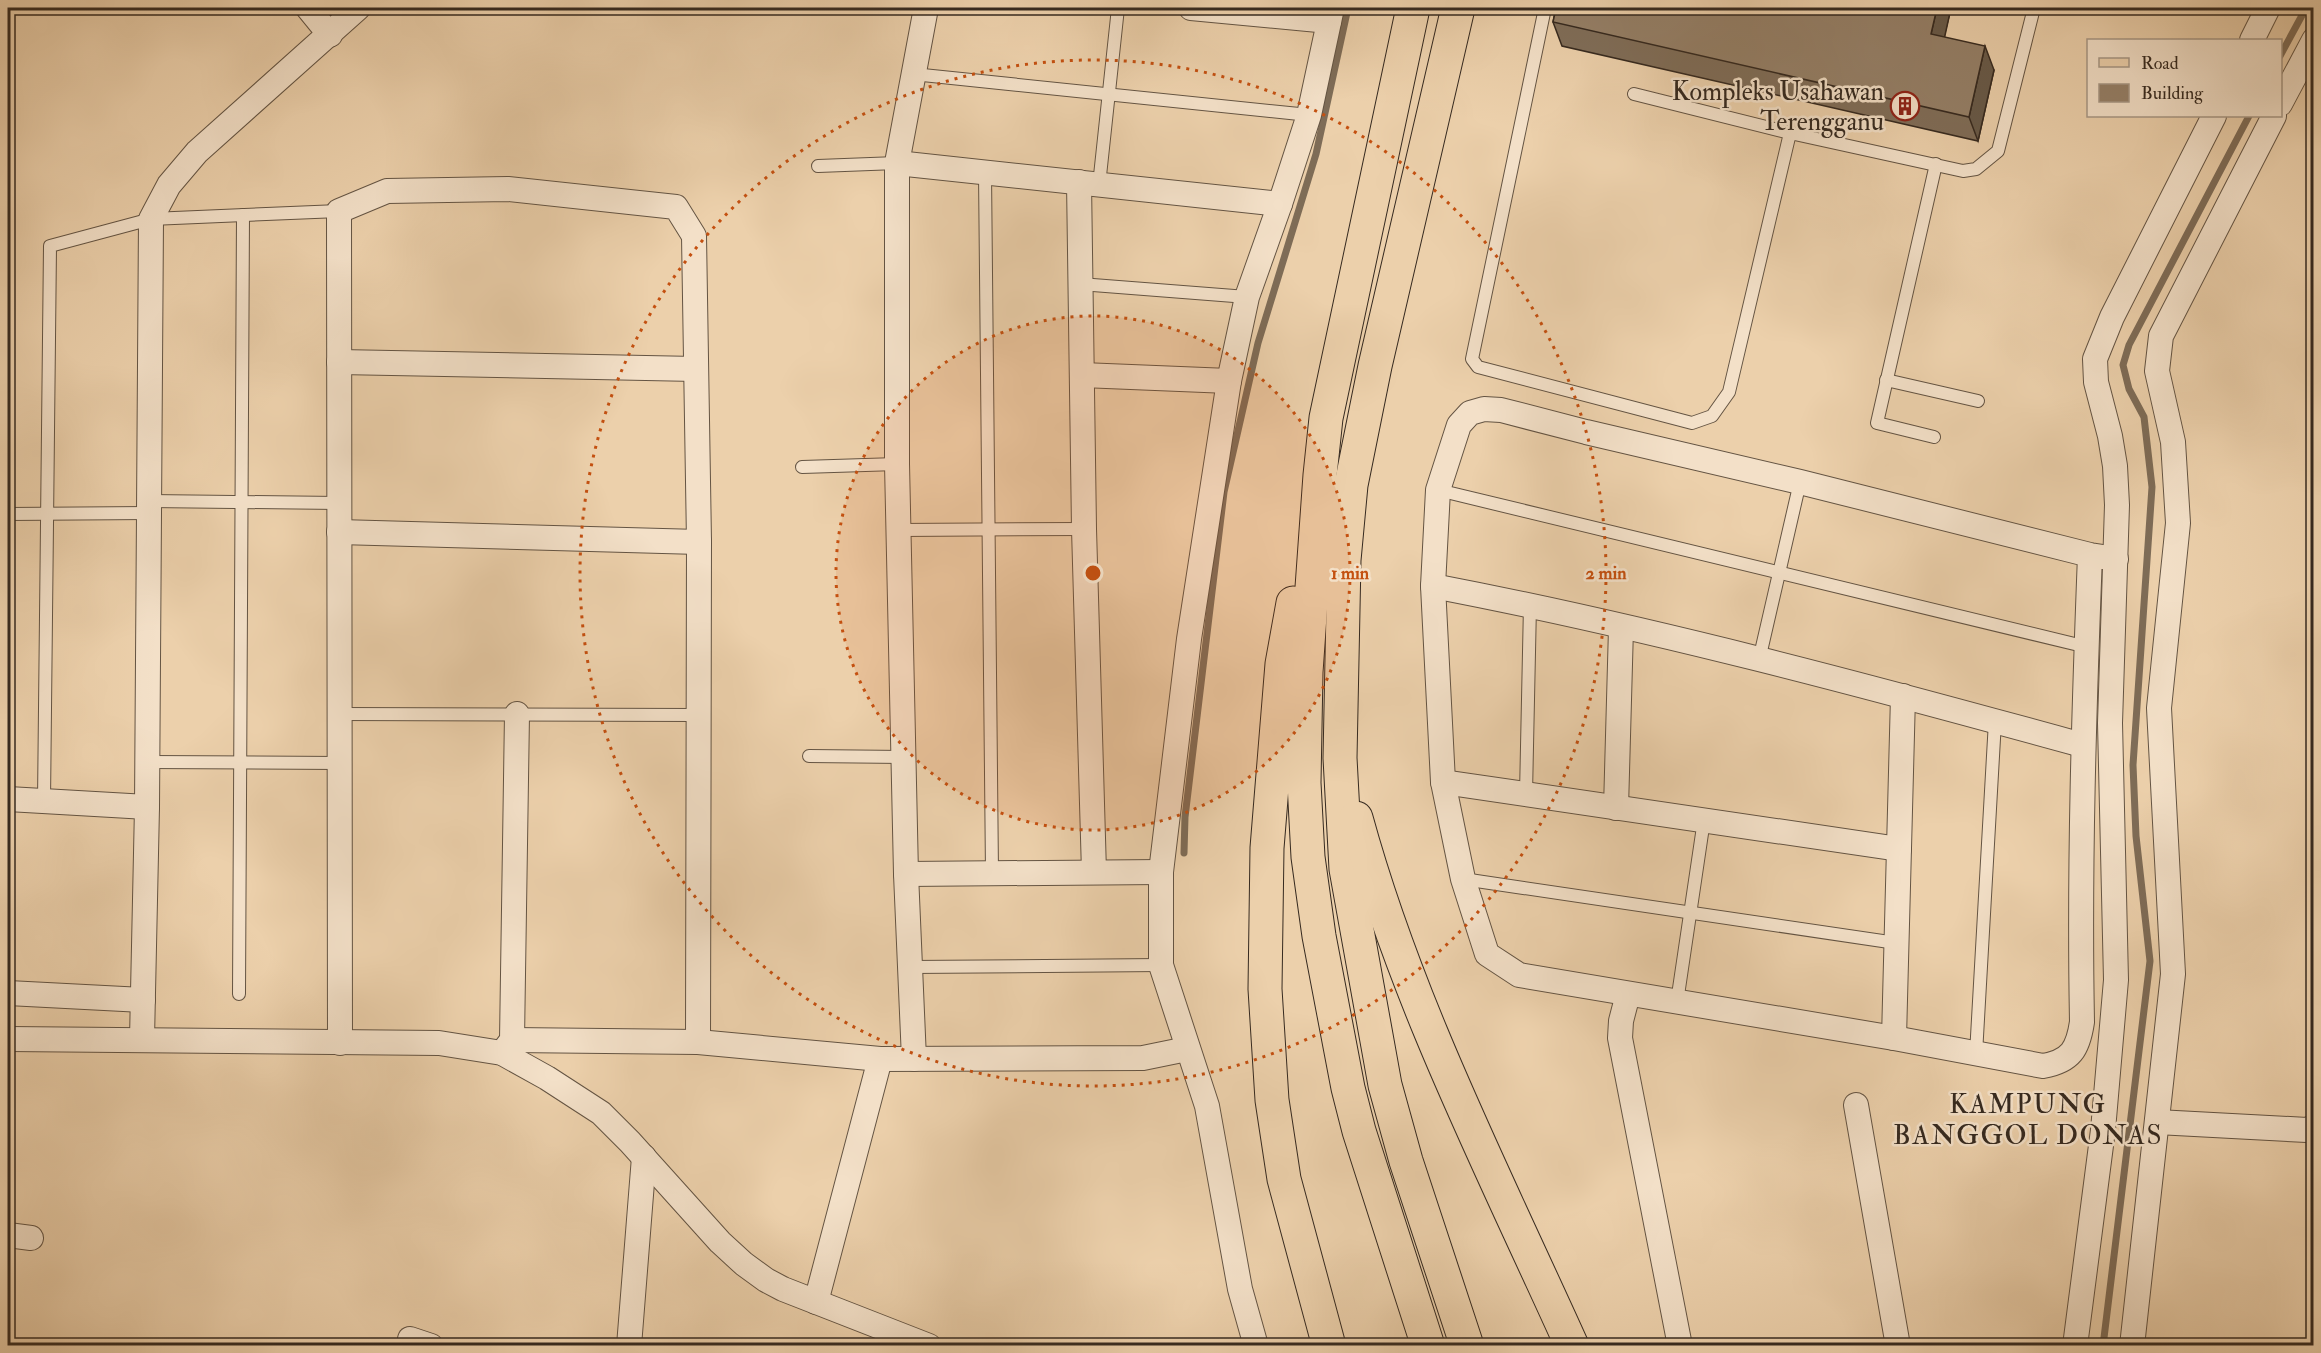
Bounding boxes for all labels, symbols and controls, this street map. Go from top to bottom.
legend [2087,39,2282,117]
text: Road [2141,52,2179,75]
place label: Kompleks Usahawan Terengganu [1672,76,1884,138]
text: Building [2141,82,2204,105]
building icon: Kompleks Usahawan Terengganu [1889,90,1921,122]
text: 1 min [1331,562,1370,585]
text: 2 min [1586,562,1627,585]
centre of rings [1083,563,1103,583]
district label: KAMPUNG BANGGOL DONAS [1893,1088,2163,1152]

